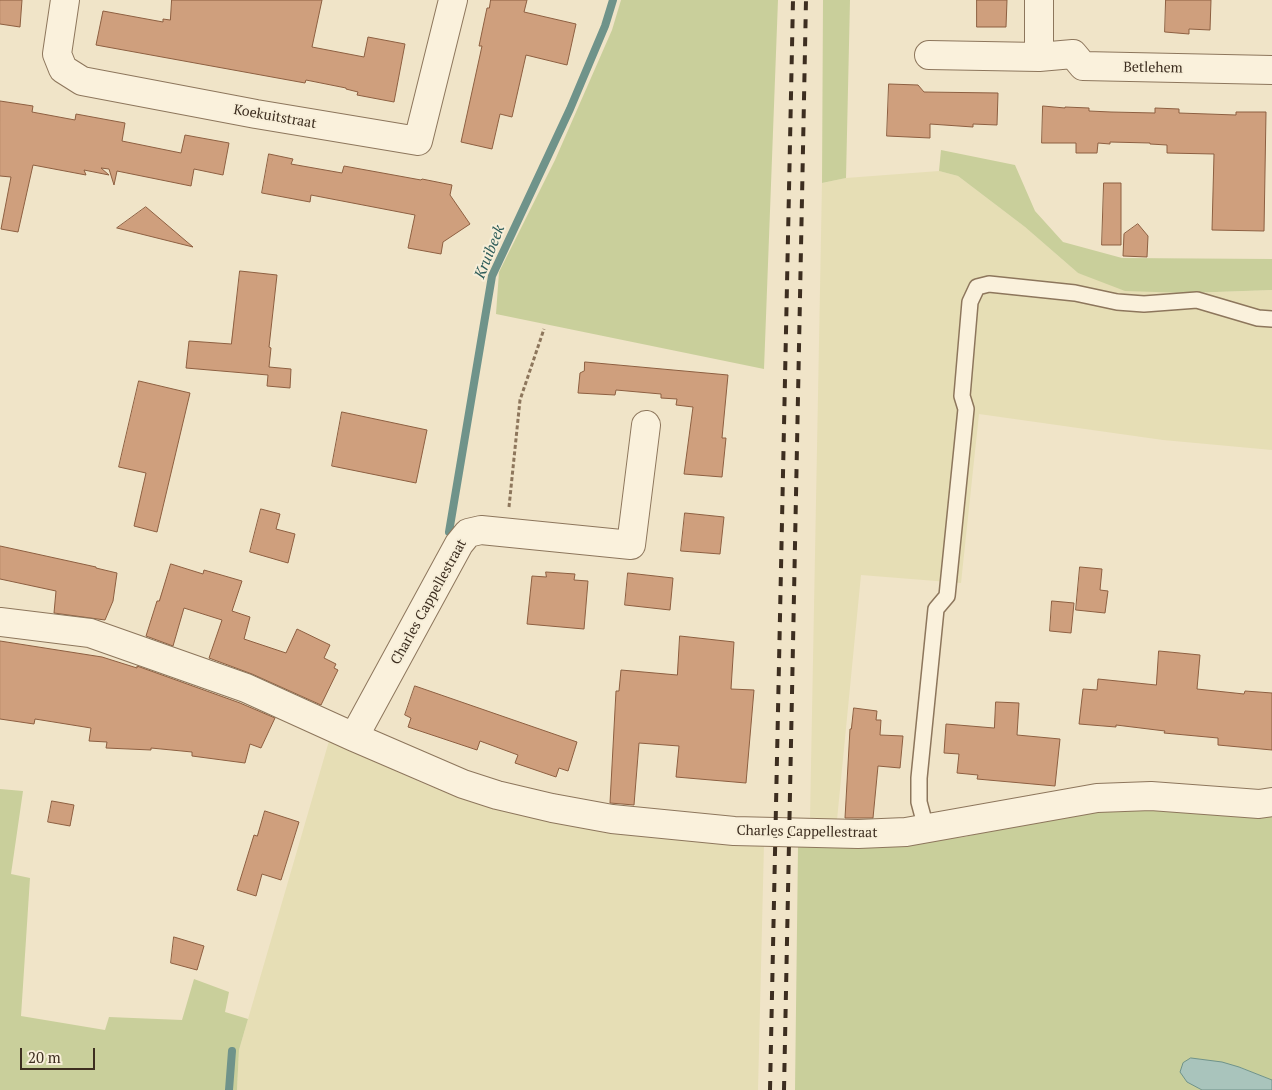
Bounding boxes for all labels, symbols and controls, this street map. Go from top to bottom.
street label: Betlehem [1123,59,1183,77]
street label: Koekuitstraat [232,101,318,133]
water label: Kruibeek [471,223,509,281]
street label: Charles Cappellestraat [388,536,470,668]
street label: Charles Cappellestraat [736,822,878,842]
scale bar [22,1038,98,1070]
text: 20 m [28,1047,61,1067]

